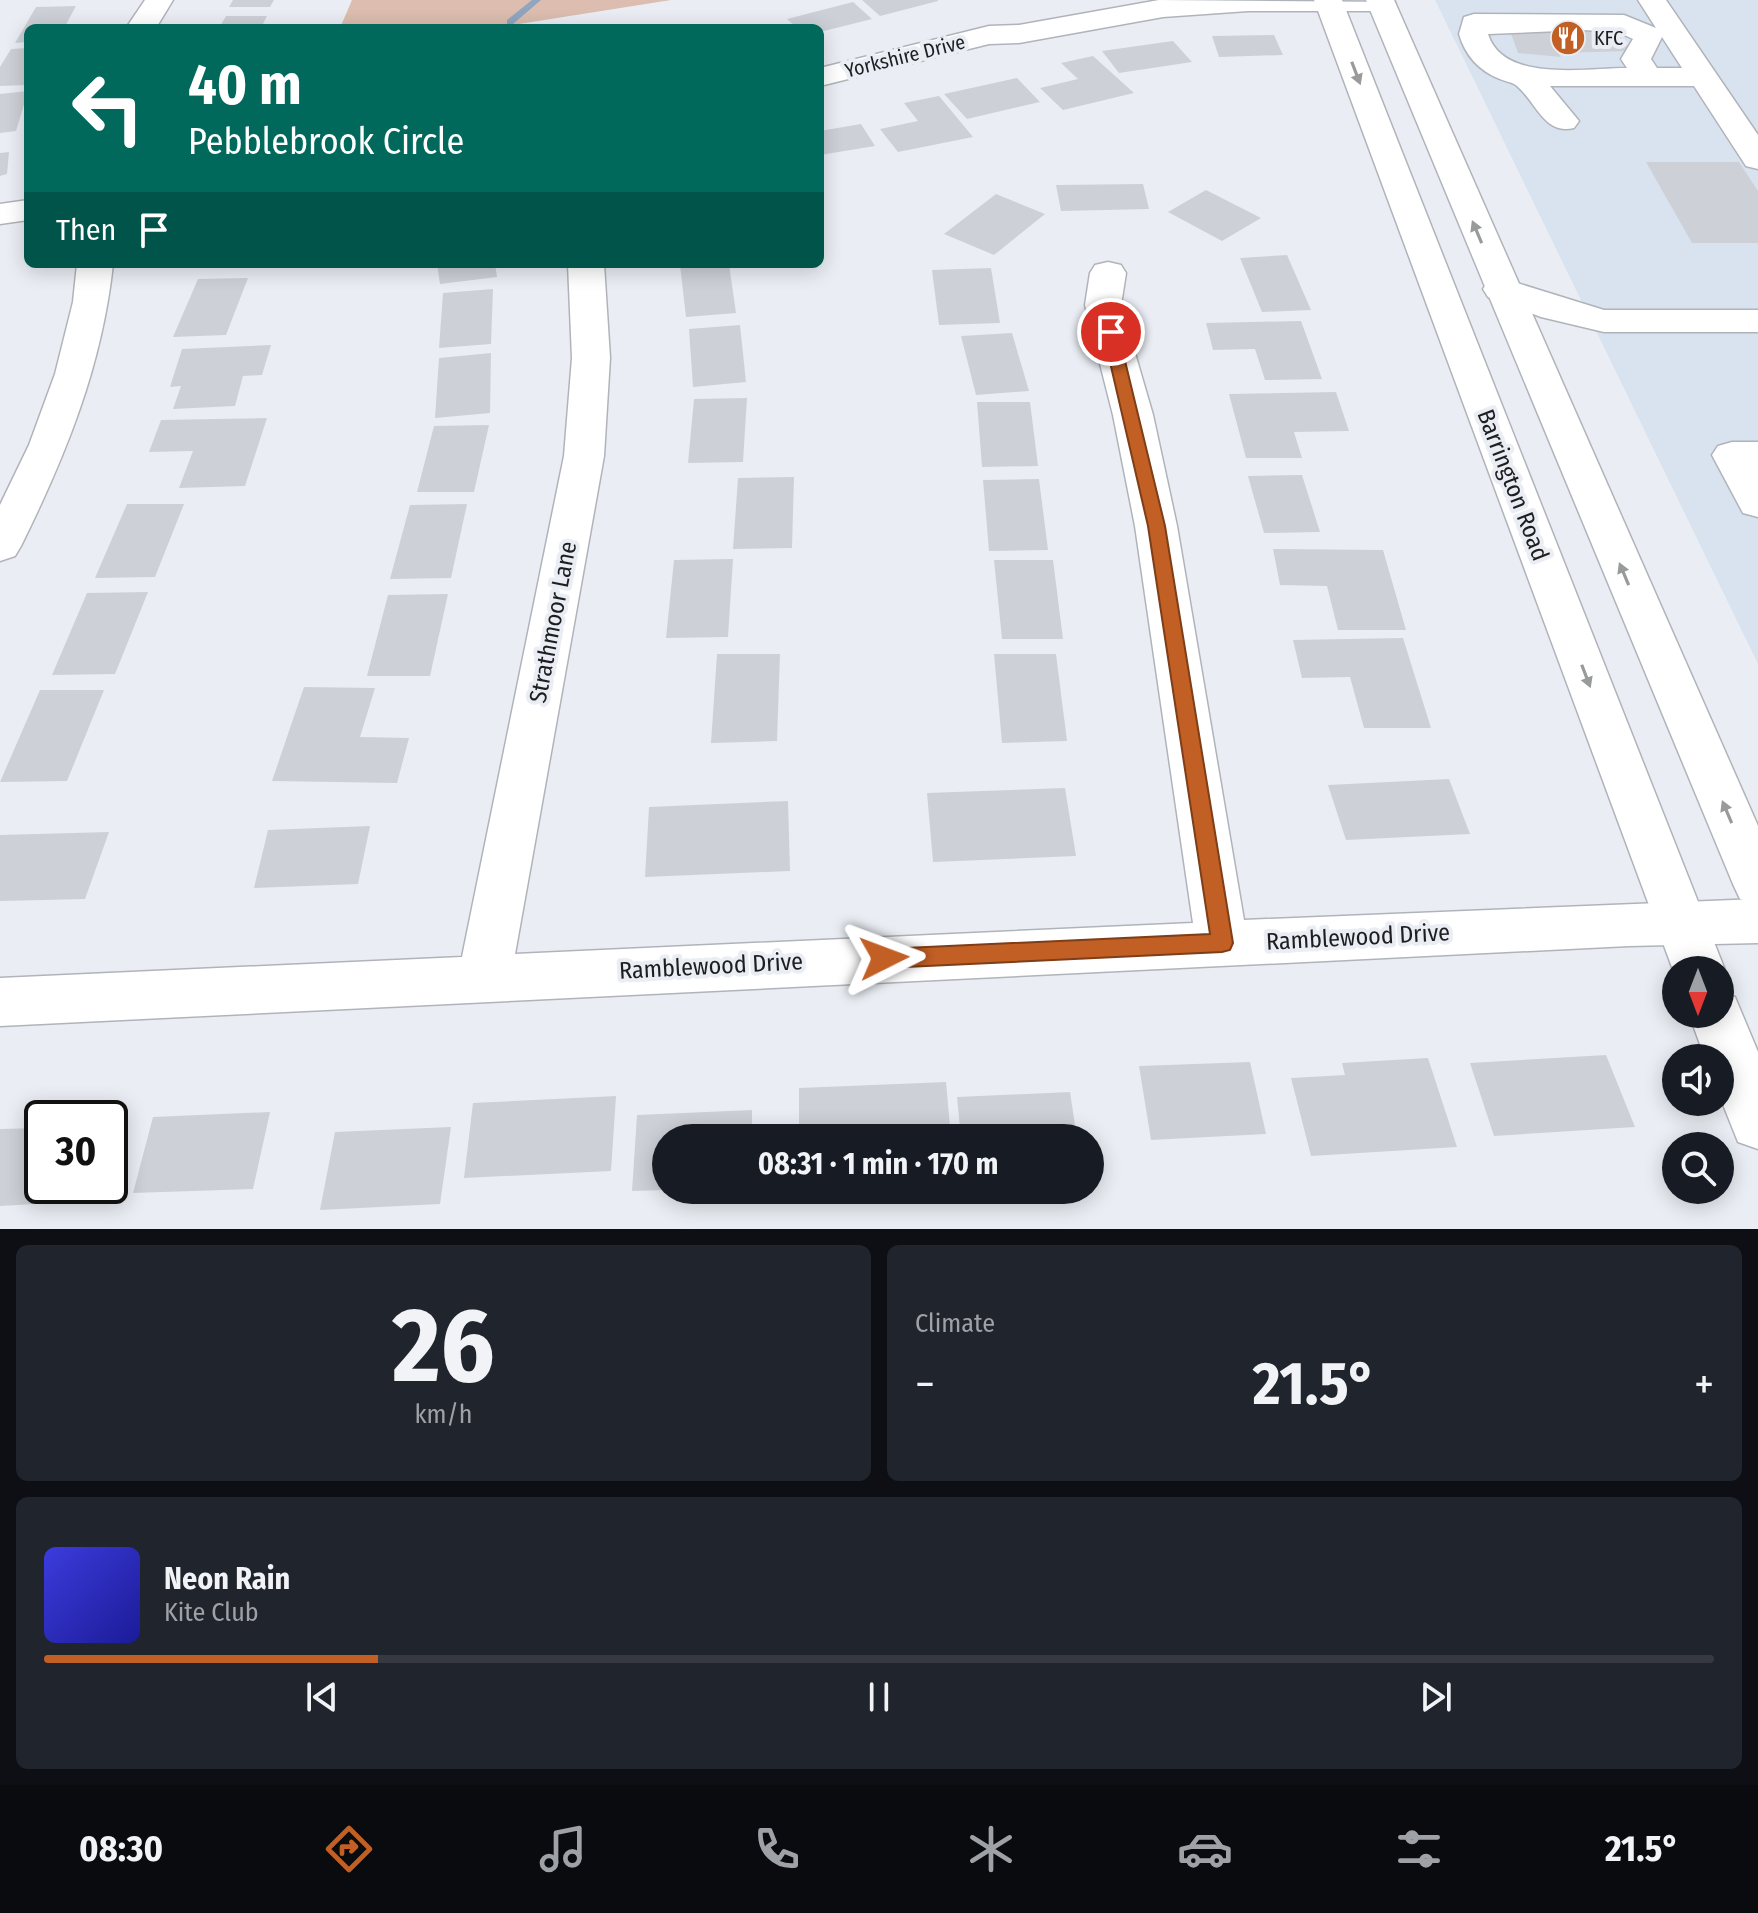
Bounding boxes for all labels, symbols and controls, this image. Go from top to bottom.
restaurant icon: KFC [1549,19,1587,57]
place label: KFC [1594,26,1623,50]
street label: Yorkshire Drive [842,29,968,83]
text: 40 m [188,52,302,119]
icon: left [56,56,160,160]
one-way arrow [1350,61,1363,85]
text: Pebblebrook Circle [188,120,464,164]
icon: arrive [132,208,176,252]
text: Then [56,212,116,248]
one-way arrow [1471,220,1484,244]
pin [1077,298,1145,366]
icon: arrive [1089,310,1133,354]
street label: Barrington Road [1471,405,1555,565]
street label: Strathmoor Lane [524,539,582,705]
one-way arrow [1617,562,1630,586]
one-way arrow [1580,664,1593,688]
one-way arrow [1720,800,1734,824]
position arrow [842,916,926,1000]
street label: Ramblewood Drive [1265,918,1451,956]
street label: Ramblewood Drive [618,947,804,985]
north arrow [1662,956,1734,1028]
map controls [1662,956,1734,1204]
button: sound [1662,1044,1734,1116]
speed limit sign: 30 [24,1100,128,1204]
button: search [1662,1132,1734,1204]
text: 08:31 · 1 min · 170 m [758,1146,998,1182]
text: 26 [392,1284,495,1409]
text: Climate [915,1308,995,1339]
text: 21.5° [1253,1348,1376,1420]
text: − [915,1358,935,1411]
text: + [1694,1358,1714,1411]
text: km/h [415,1399,472,1430]
text: Neon Rain [164,1561,290,1597]
text: Kite Club [164,1597,259,1628]
icon: previous [300,1675,344,1719]
icon: pause [857,1675,901,1719]
icon: next [1414,1675,1458,1719]
icon: directions [321,1821,377,1877]
icon: music [535,1821,591,1877]
icon: phone [749,1821,805,1877]
icon: climate [963,1821,1019,1877]
icon: car [1177,1821,1233,1877]
icon: filters [1391,1821,1447,1877]
text: 08:30 [79,1827,163,1871]
text: 21.5° [1605,1827,1679,1871]

